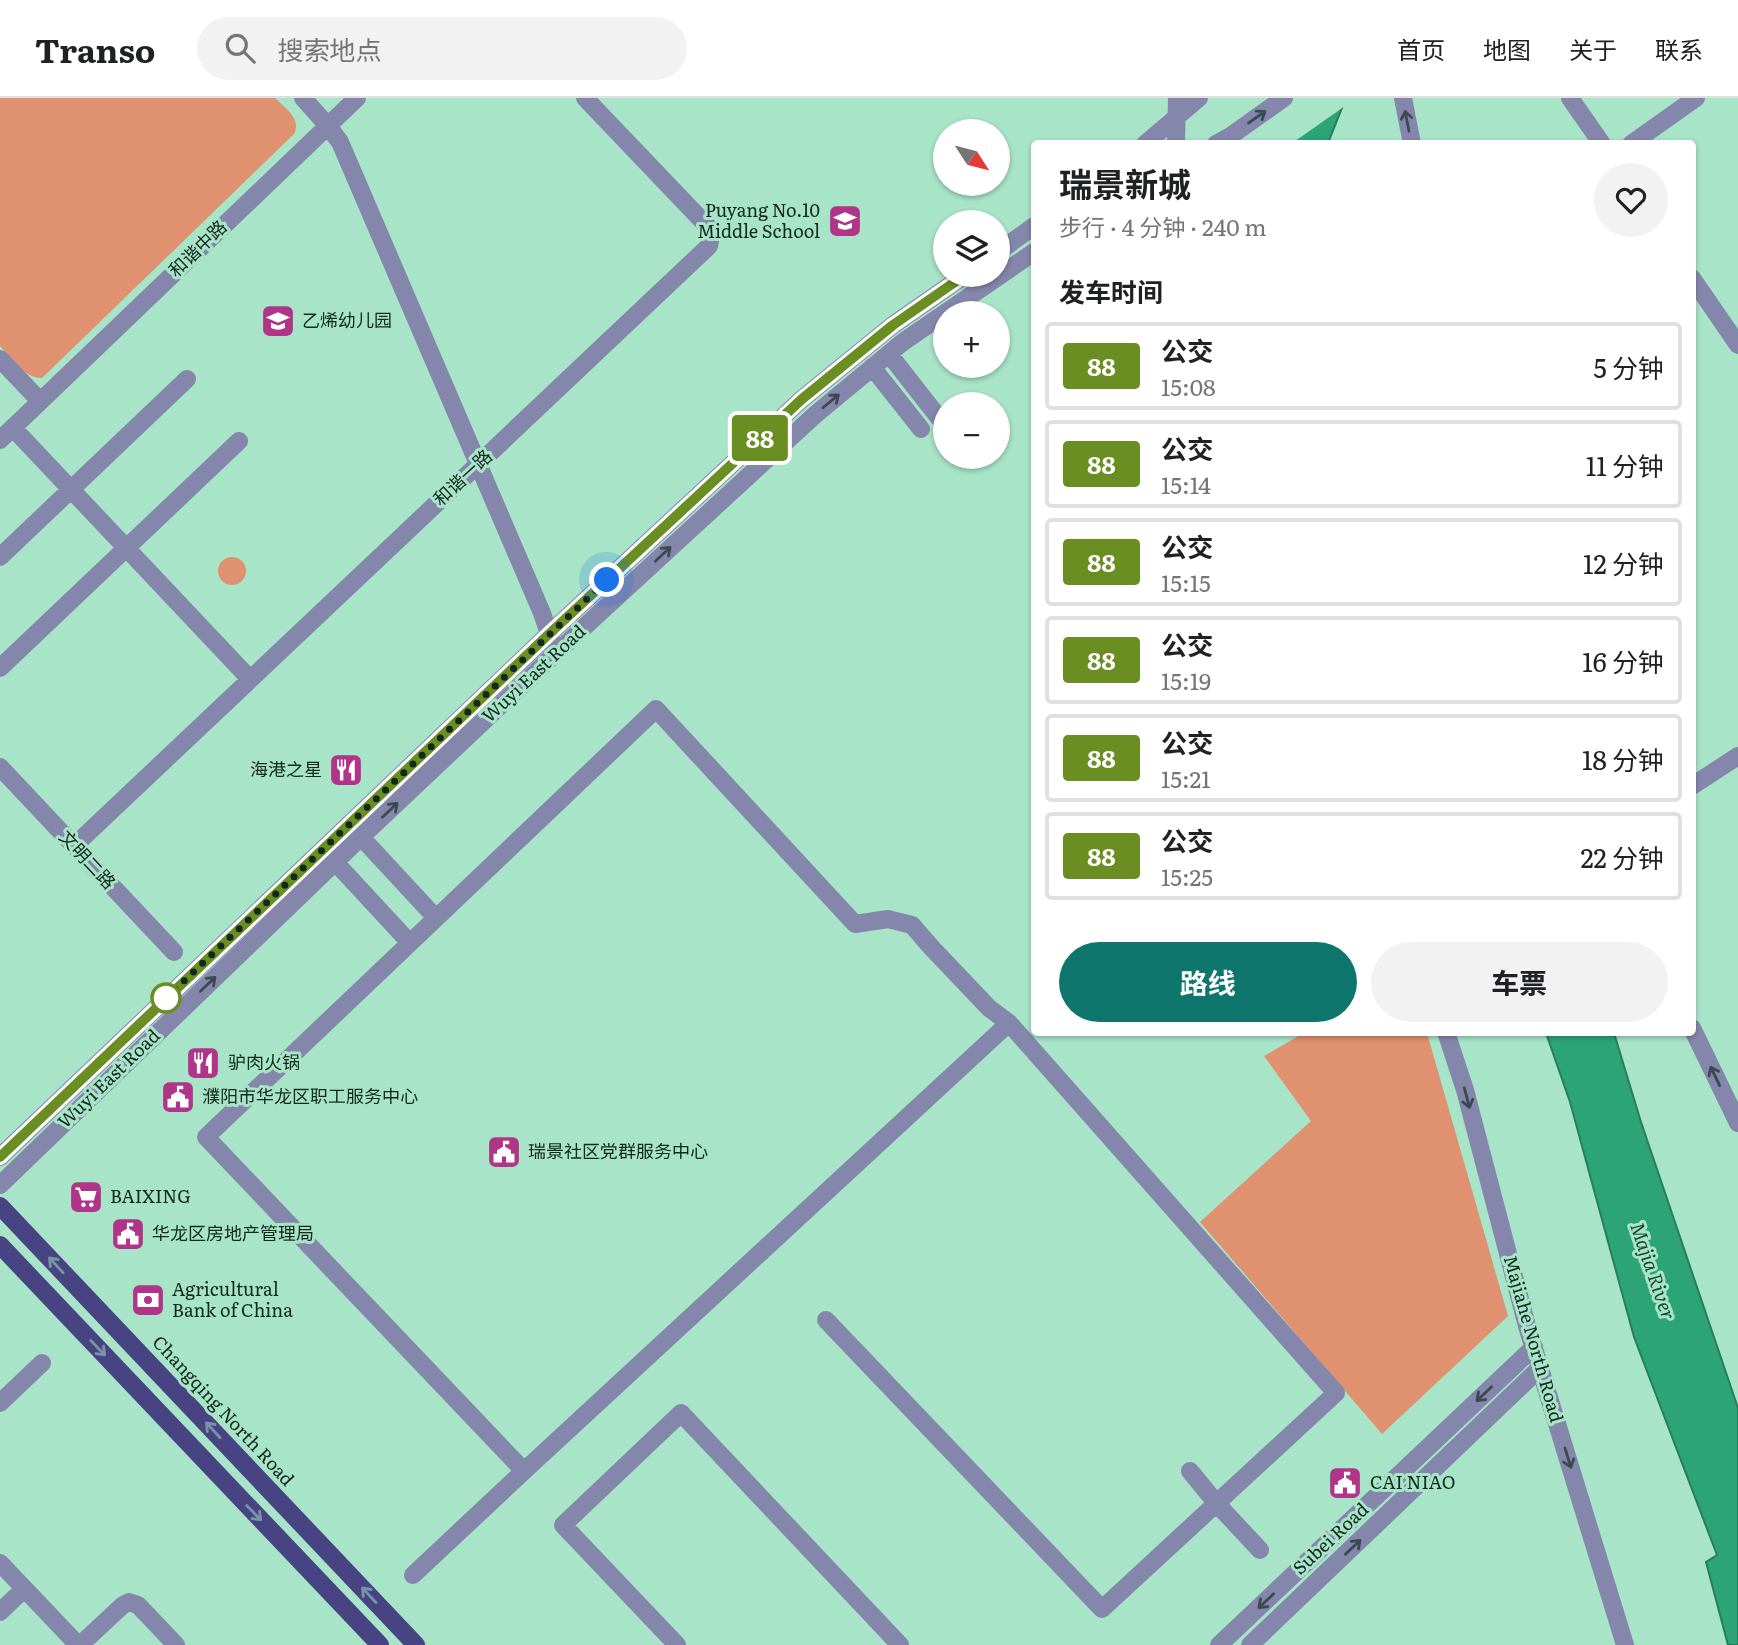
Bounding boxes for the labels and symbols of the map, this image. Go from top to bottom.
one-way arrow [1247,110,1266,124]
one-way arrow [1400,110,1413,133]
north arrow [933,119,1010,196]
place label: Puyang No.10 Middle School [697,196,820,244]
school or university icon: Puyang No.10 Middle School [826,202,864,240]
street label: 和谐中路 [162,213,232,283]
school or university icon: 乙烯幼儿园 [259,302,297,340]
place label: 乙烯幼儿园 [302,306,392,333]
one-way arrow [822,393,840,409]
line badge: 88 [728,415,792,461]
street label: 和谐一路 [426,442,498,511]
one-way arrow [654,546,672,562]
your location [589,562,624,597]
street label: Wuyi East Road [475,618,591,728]
restaurant icon: 海港之星 [327,751,365,789]
place label: 海港之星 [250,755,322,782]
one-way arrow [381,801,398,818]
street label: 文明二路 [54,823,123,895]
one-way arrow [199,976,216,993]
unlabelled marker [151,983,181,1013]
street label: Wuyi East Road [51,1022,165,1134]
restaurant icon: 驴肉火锅 [184,1044,222,1082]
place label: 驴肉火锅 [228,1048,300,1075]
one-way arrow [1708,1065,1721,1087]
public building icon: 濮阳市华龙区职工服务中心 [159,1078,197,1116]
place label: 濮阳市华龙区职工服务中心 [202,1082,418,1109]
one-way arrow [1461,1086,1474,1108]
public building icon: 瑞景社区党群服务中心 [485,1133,523,1171]
place label: 瑞景社区党群服务中心 [528,1137,708,1164]
supermarket icon: BAIXING [67,1178,105,1216]
place label: BAIXING [110,1182,191,1209]
public building icon: 华龙区房地产管理局 [109,1215,147,1253]
water label: Majia River [1624,1218,1684,1323]
place label: 华龙区房地产管理局 [152,1219,314,1246]
street label: Majiahe North Road [1498,1252,1571,1425]
one-way arrow [48,1257,65,1274]
place label: Agricultural Bank of China [172,1275,293,1323]
bank icon: Agricultural Bank of China [129,1281,167,1319]
street label: Changqing North Road [147,1329,301,1491]
one-way arrow [89,1339,106,1356]
one-way arrow [1476,1386,1493,1403]
one-way arrow [204,1422,221,1439]
one-way arrow [1562,1447,1575,1469]
public building icon: CAI NIAO [1326,1464,1364,1502]
place label: CAI NIAO [1370,1468,1455,1495]
street label: Subei Road [1286,1496,1374,1580]
one-way arrow [246,1504,263,1521]
one-way arrow [1344,1539,1361,1556]
one-way arrow [361,1587,378,1604]
one-way arrow [1257,1592,1275,1609]

